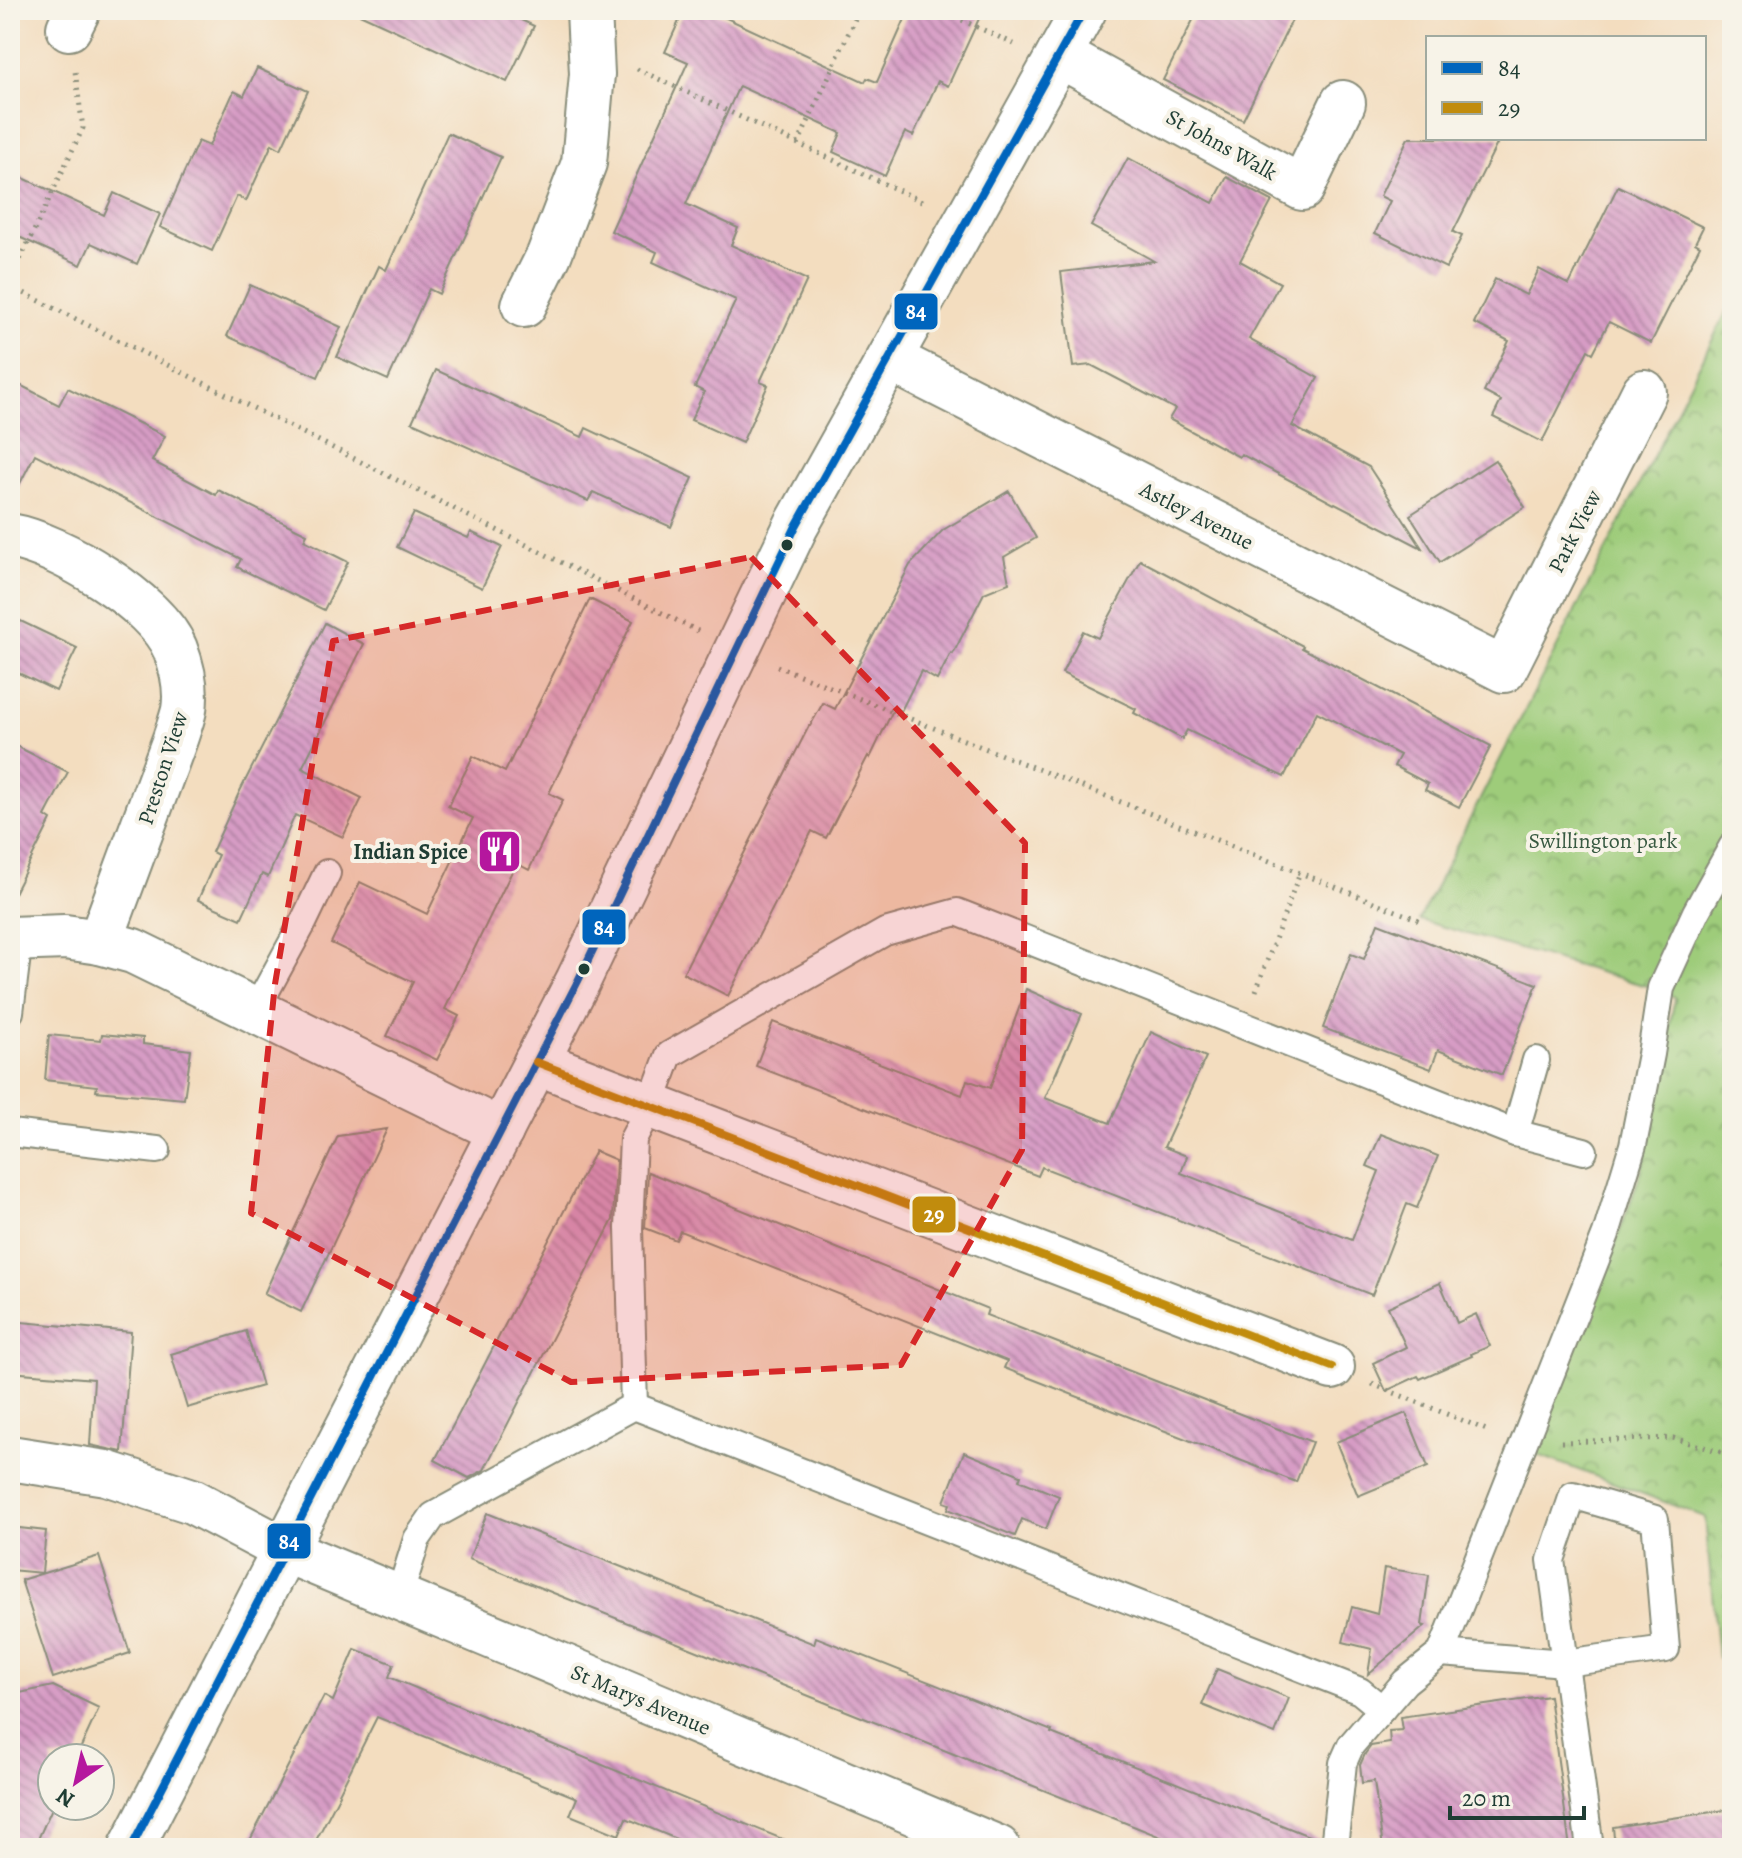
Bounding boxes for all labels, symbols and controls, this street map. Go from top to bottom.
legend [1426,36,1706,140]
text: 84 [1498,52,1521,84]
text: 29 [1498,92,1520,124]
street label: St Johns Walk [1161,102,1283,188]
line badge: 84 [893,292,939,331]
text: 84 [906,297,926,327]
street label: Astley Avenue [1134,474,1259,557]
street label: Park View [1541,484,1609,578]
unlabelled marker [779,537,795,553]
street label: Preston View [131,707,196,829]
park label: Swillington park [1529,826,1677,856]
restaurant icon: Indian Spice [475,827,523,875]
place label: Indian Spice [353,837,468,867]
line badge: 84 [581,908,627,946]
text: 84 [594,913,614,943]
unlabelled marker [576,961,592,977]
line badge: 29 [911,1195,957,1234]
text: 29 [924,1200,944,1230]
line badge: 84 [266,1522,312,1560]
text: 84 [279,1527,299,1557]
street label: St Marys Avenue [566,1657,715,1743]
north arrow [36,1742,116,1822]
scale bar [1450,1770,1584,1820]
text: N [50,1781,80,1815]
text: 20 m [1462,1782,1511,1814]

